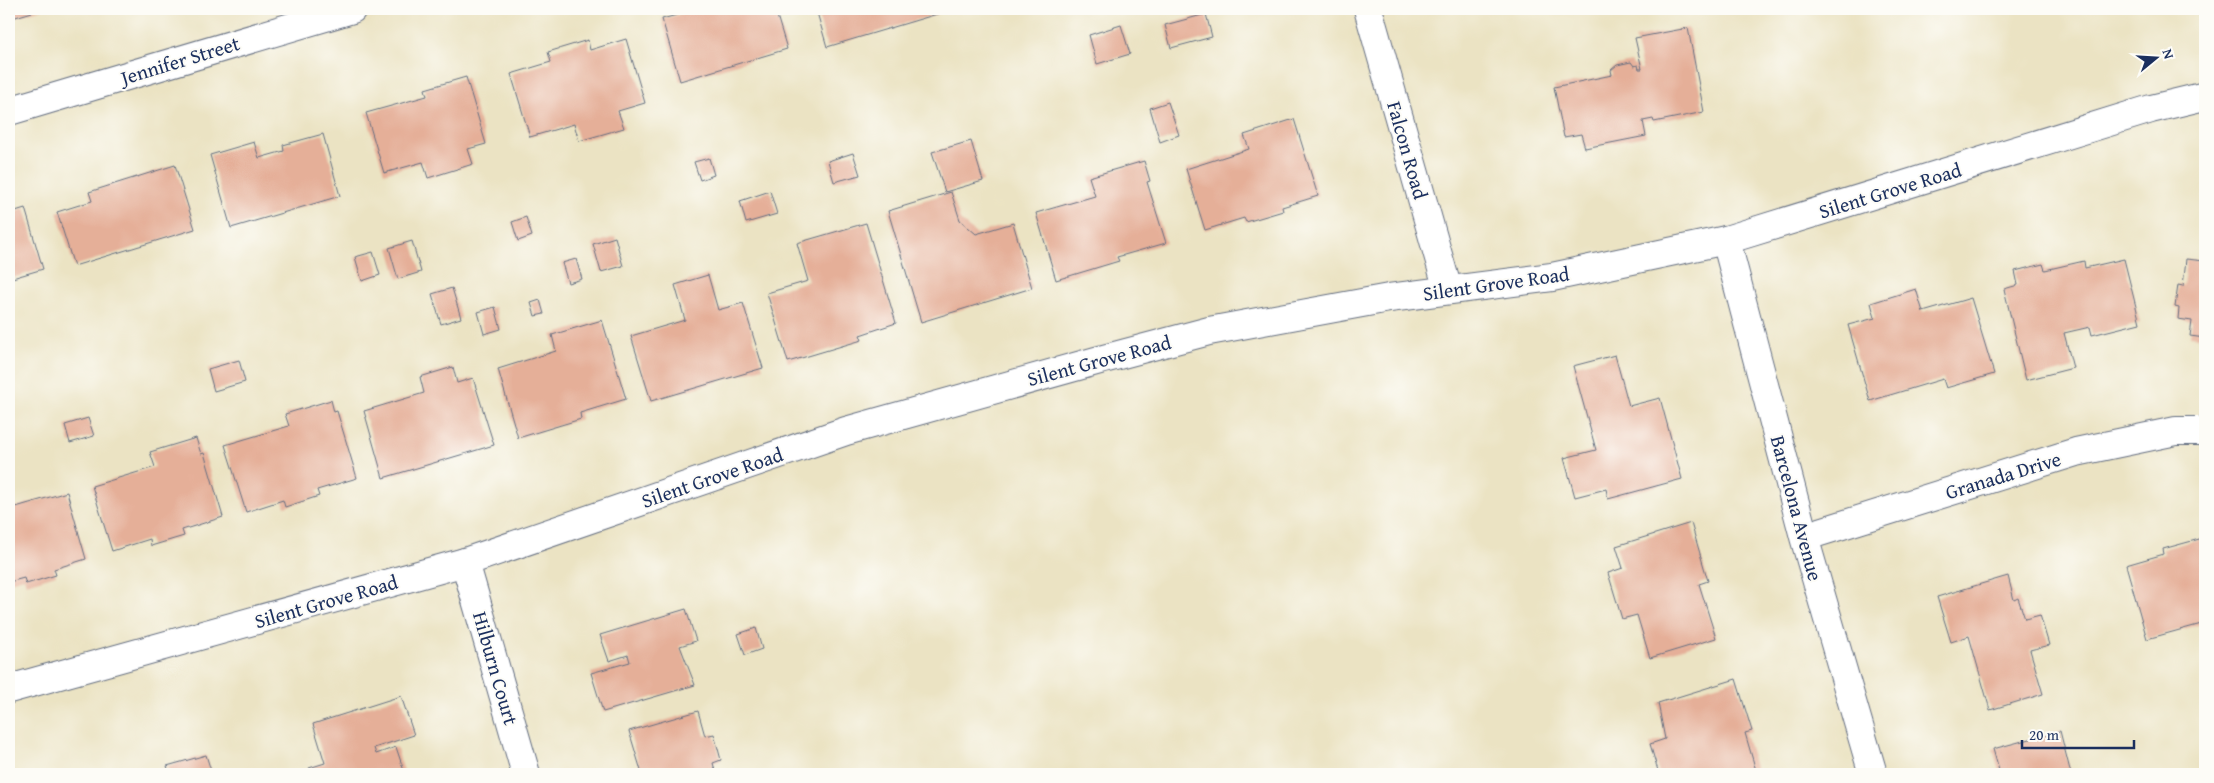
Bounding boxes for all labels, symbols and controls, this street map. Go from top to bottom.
street label: Jennifer Street [114,28,243,93]
north arrow [2132,32,2182,82]
text: N [2157,46,2180,62]
street label: Falcon Road [1380,98,1436,203]
street label: Silent Grove Road [1815,154,1965,225]
street label: Silent Grove Road [1421,258,1571,308]
street label: Silent Grove Road [1024,327,1174,393]
street label: Barcelona Avenue [1764,432,1830,584]
street label: Silent Grove Road [637,439,787,515]
street label: Granada Drive [1942,444,2064,506]
street label: Silent Grove Road [251,567,401,635]
street label: Hilburn Court [466,608,526,728]
scale bar [2022,718,2134,750]
text: 20 m [2029,724,2060,745]

